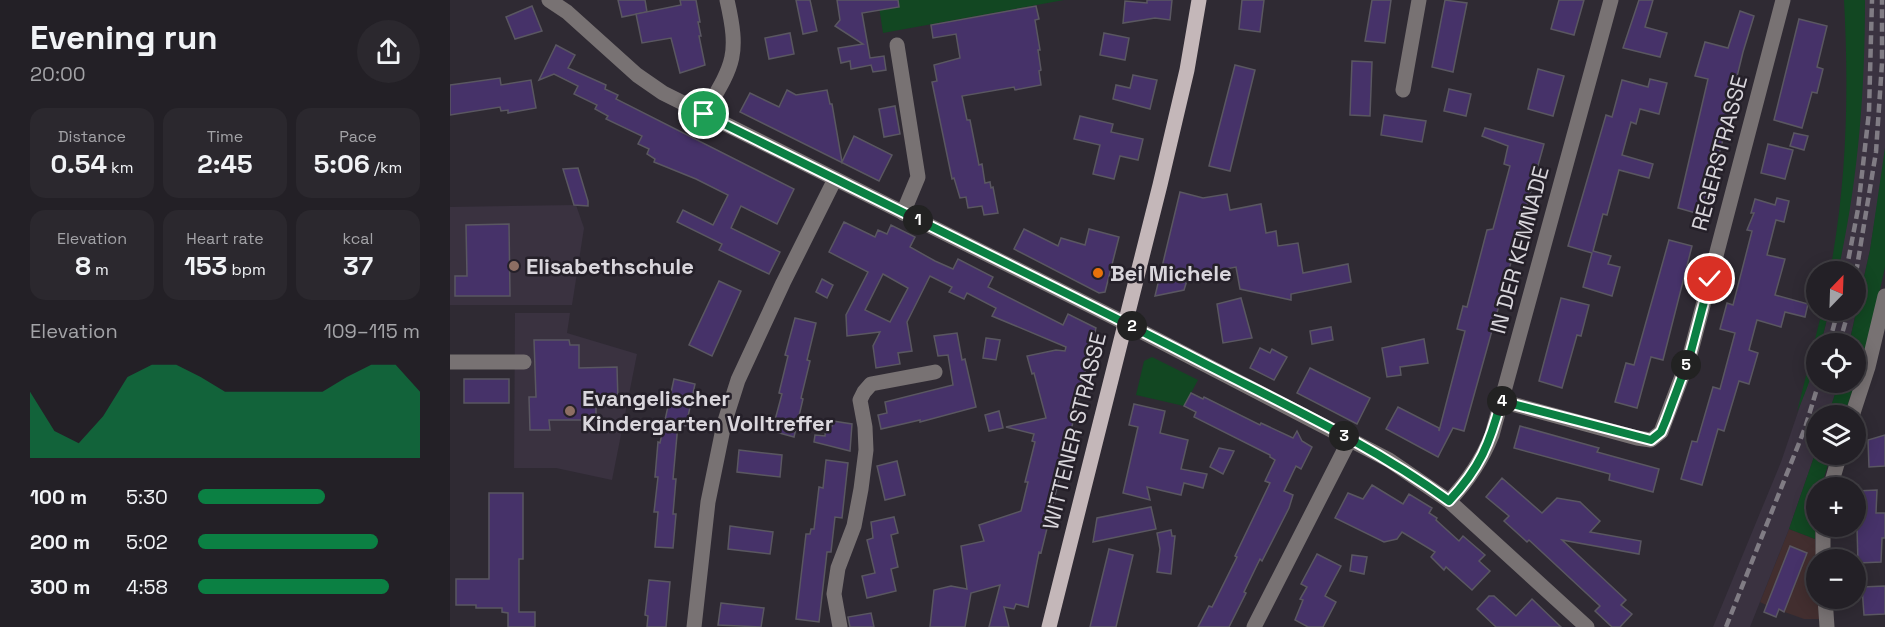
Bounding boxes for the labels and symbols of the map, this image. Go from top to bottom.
street label: REGERSTRASSE [1685,72,1753,234]
pin [678,88,729,139]
street label: IN DER KEMNADE [1483,163,1555,337]
pin: 1 [903,205,933,235]
place label: Elisabethschule [526,252,694,280]
pin [1684,253,1735,304]
marker: Elisabethschule [507,259,521,273]
place label: Bei Michele [1110,259,1232,287]
north arrow [1806,261,1866,321]
marker: Bei Michele [1091,266,1105,280]
pin: 2 [1117,311,1147,341]
street label: WITTENER STRASSE [1036,330,1112,532]
pin: 5 [1671,350,1701,380]
place label: Evangelischer Kindergarten Volltreffer [582,384,834,437]
pin: 4 [1487,386,1517,416]
marker: Evangelischer Kindergarten Volltreffer [563,404,577,418]
pin: 3 [1329,421,1359,451]

